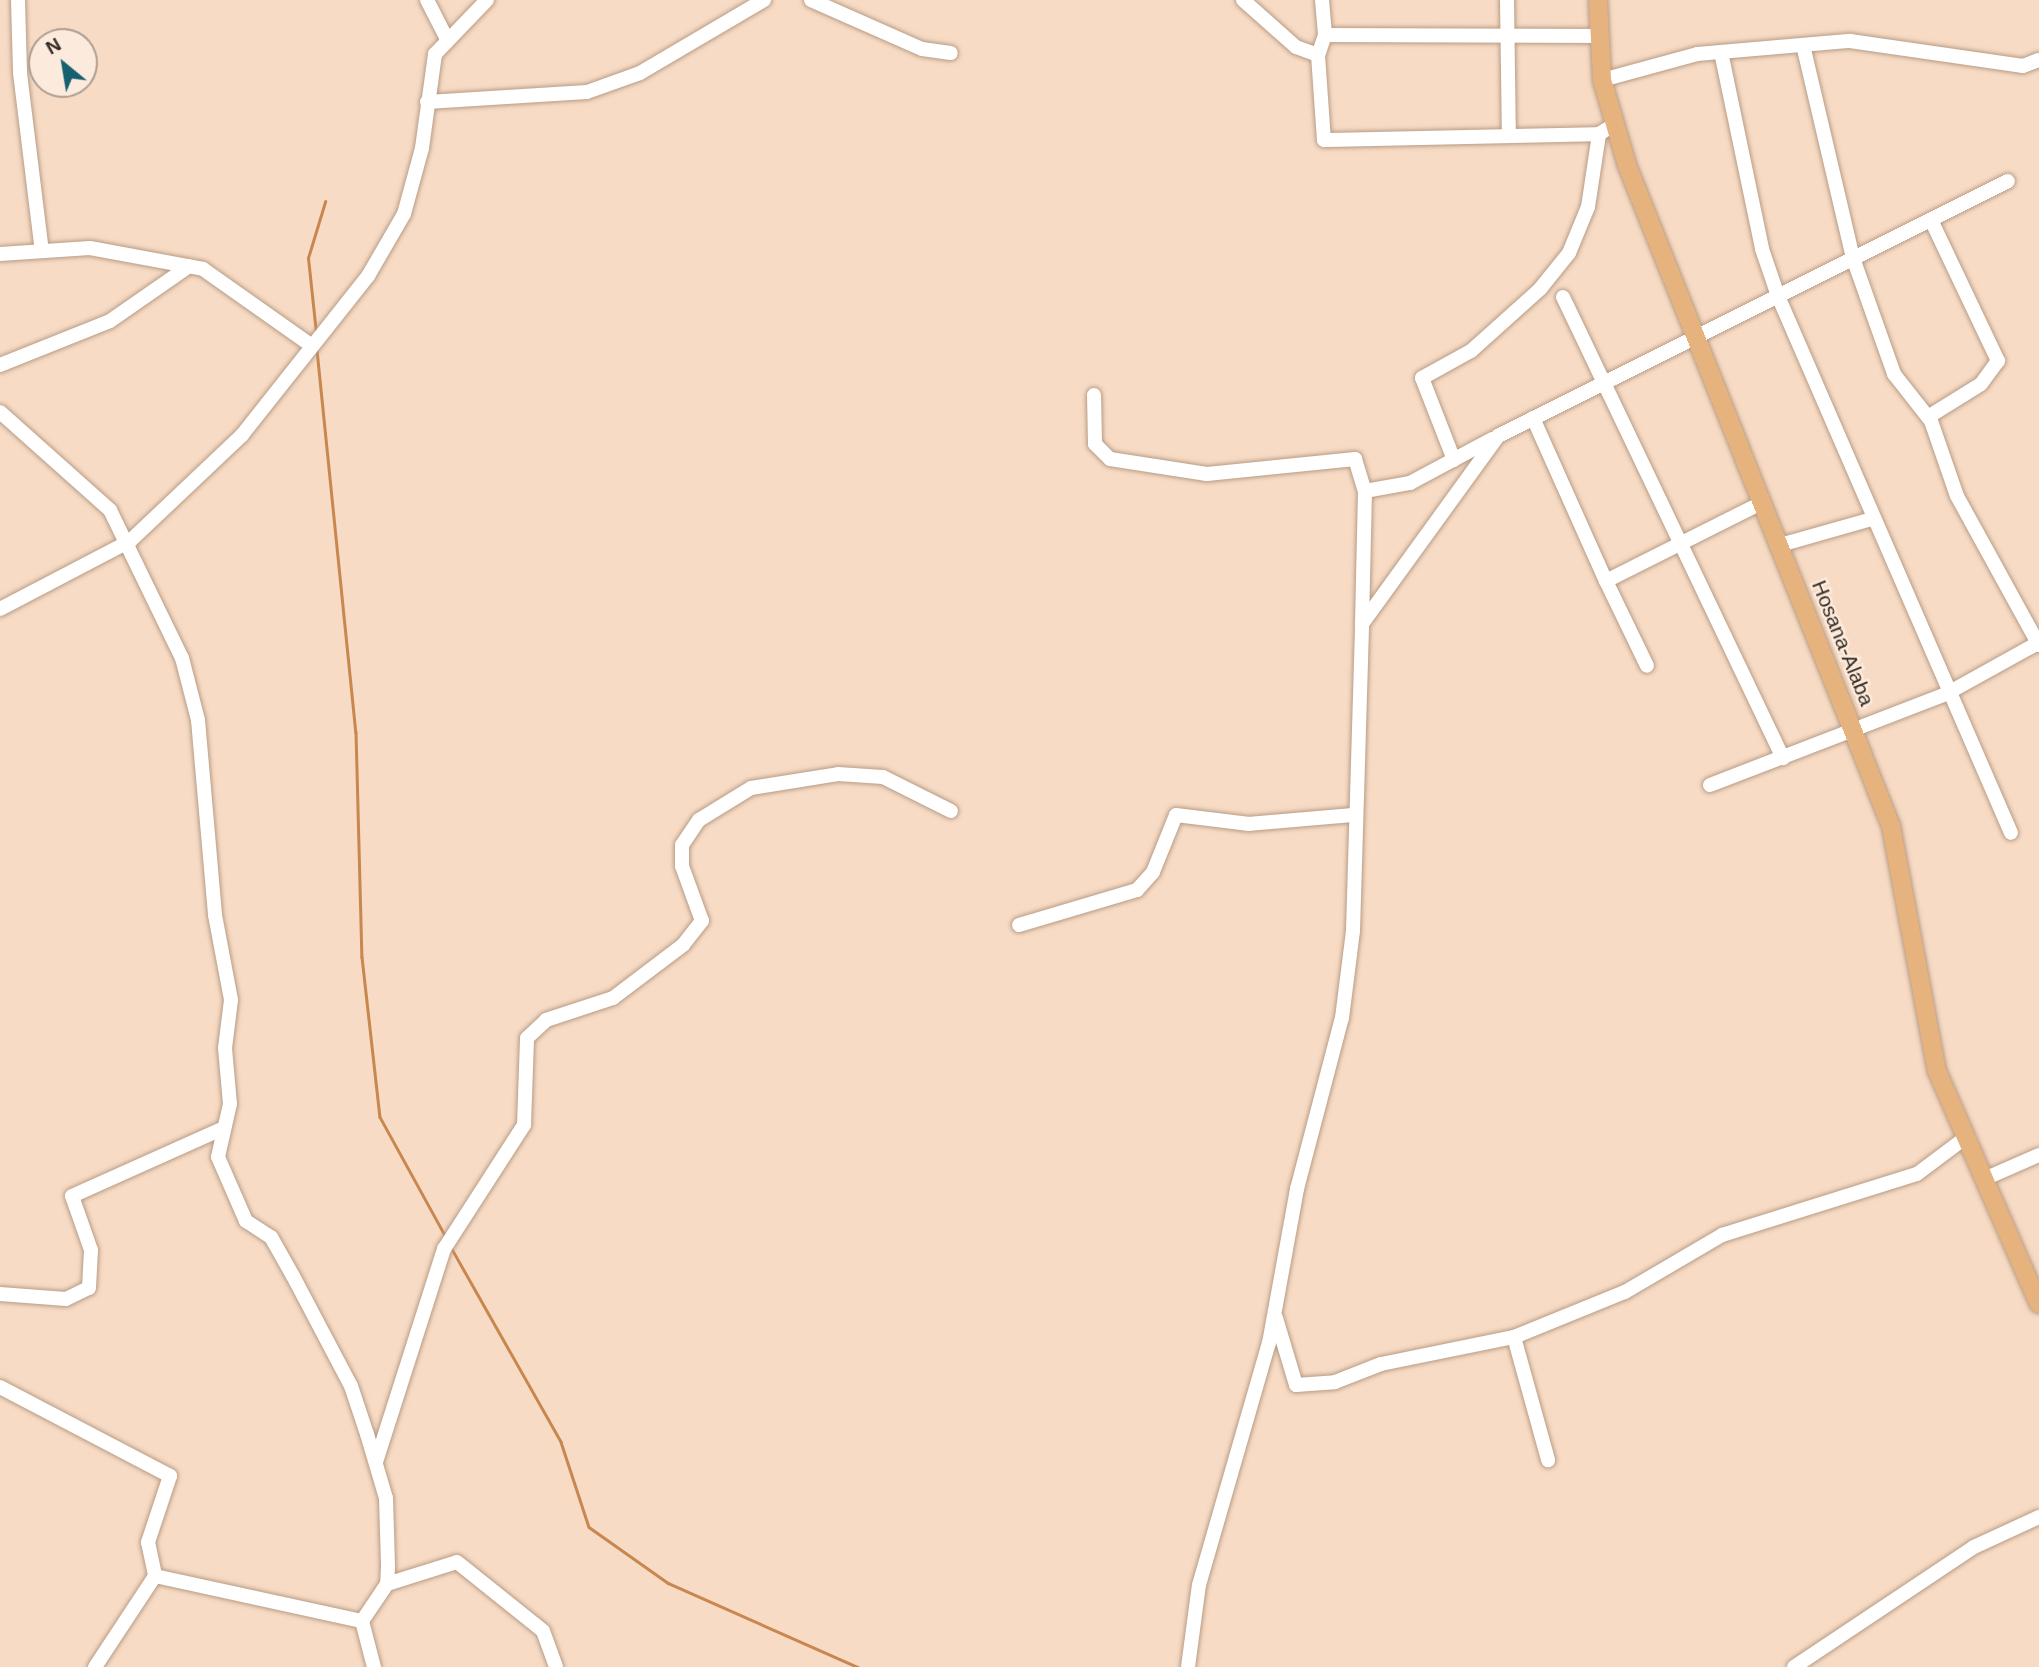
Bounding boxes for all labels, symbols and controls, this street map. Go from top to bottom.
north arrow [28,28,98,98]
text: N [42,34,64,59]
street label: Hosana-Alaba [1806,577,1880,709]

